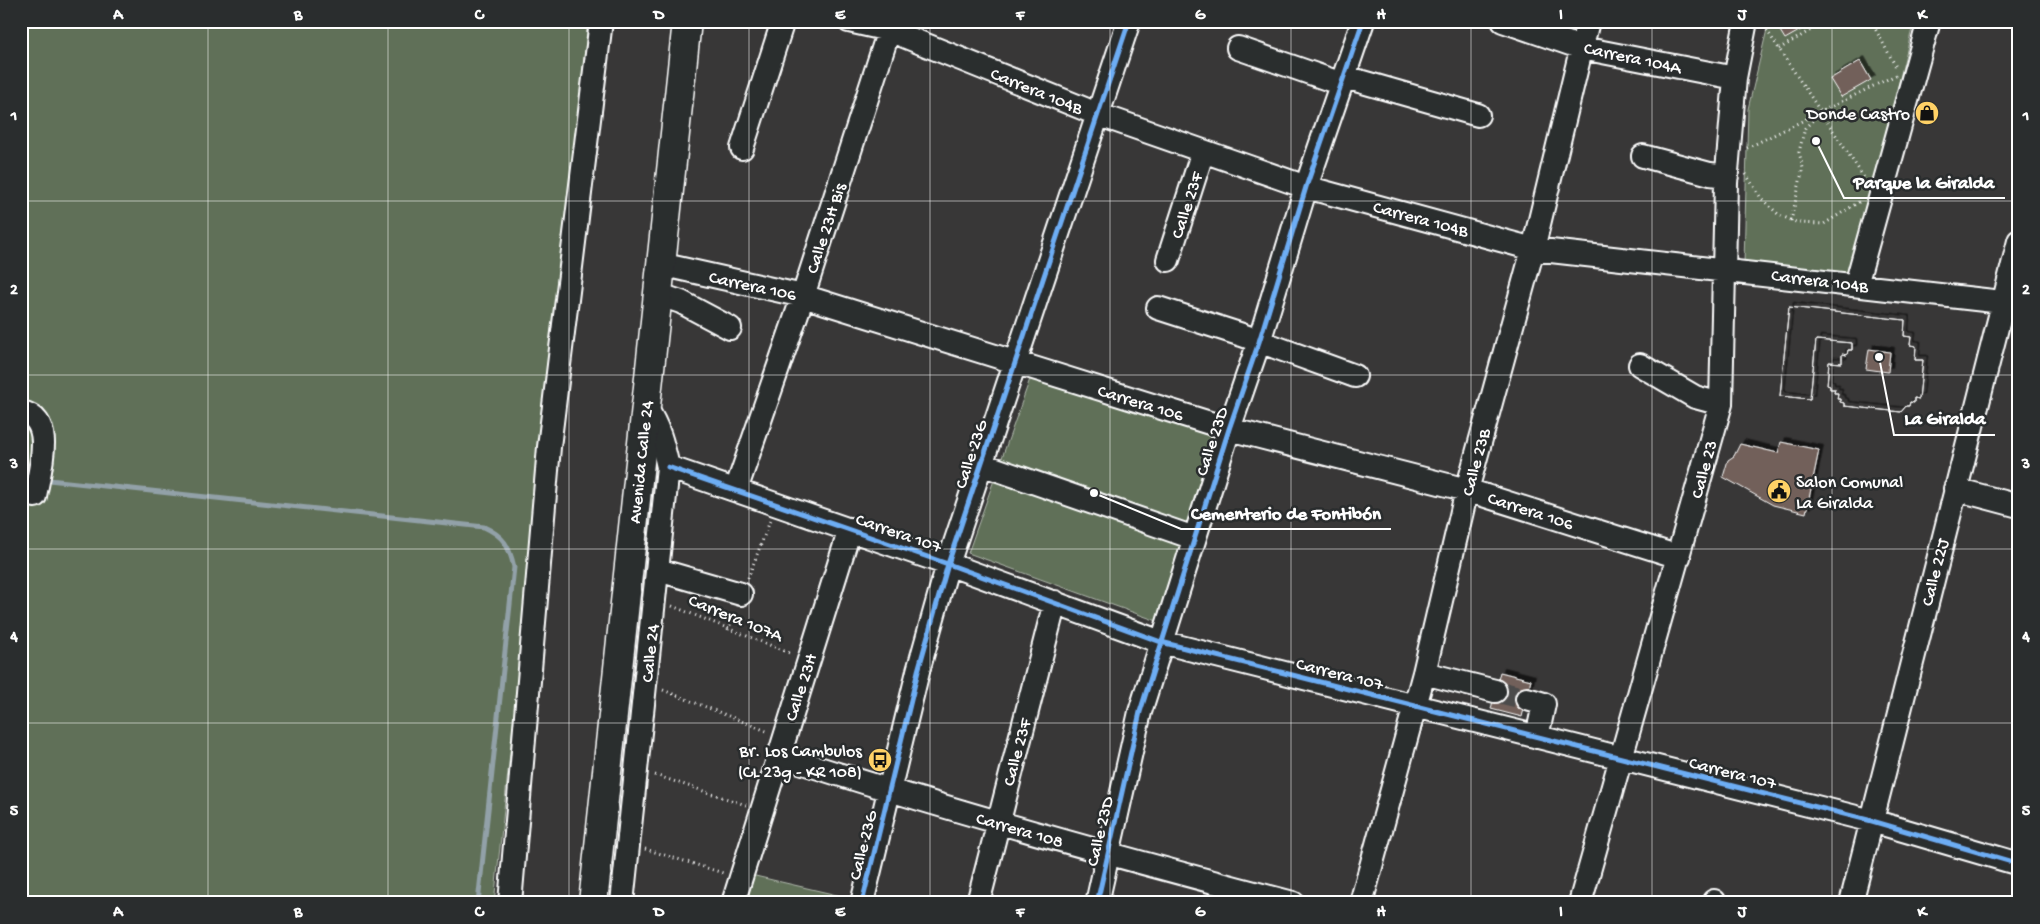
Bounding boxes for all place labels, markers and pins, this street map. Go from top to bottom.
shop icon: Donde Castro [1914,100,1940,126]
place label: Donde Castro [1806,105,1910,126]
callout: Parque la Giralda [1844,164,2005,198]
callout: La Giralda [1894,401,1995,435]
place label: Salon Comunal La Giralda [1796,473,1903,515]
public building icon: Salon Comunal La Giralda [1766,478,1792,504]
callout: Cementerio de Fontibón [1181,495,1391,529]
place label: Br. Los Cambulos (CL 23g - KR 108) [738,742,863,784]
bus stop icon: Br. Los Cambulos (CL 23g - KR 108) [867,747,893,773]

